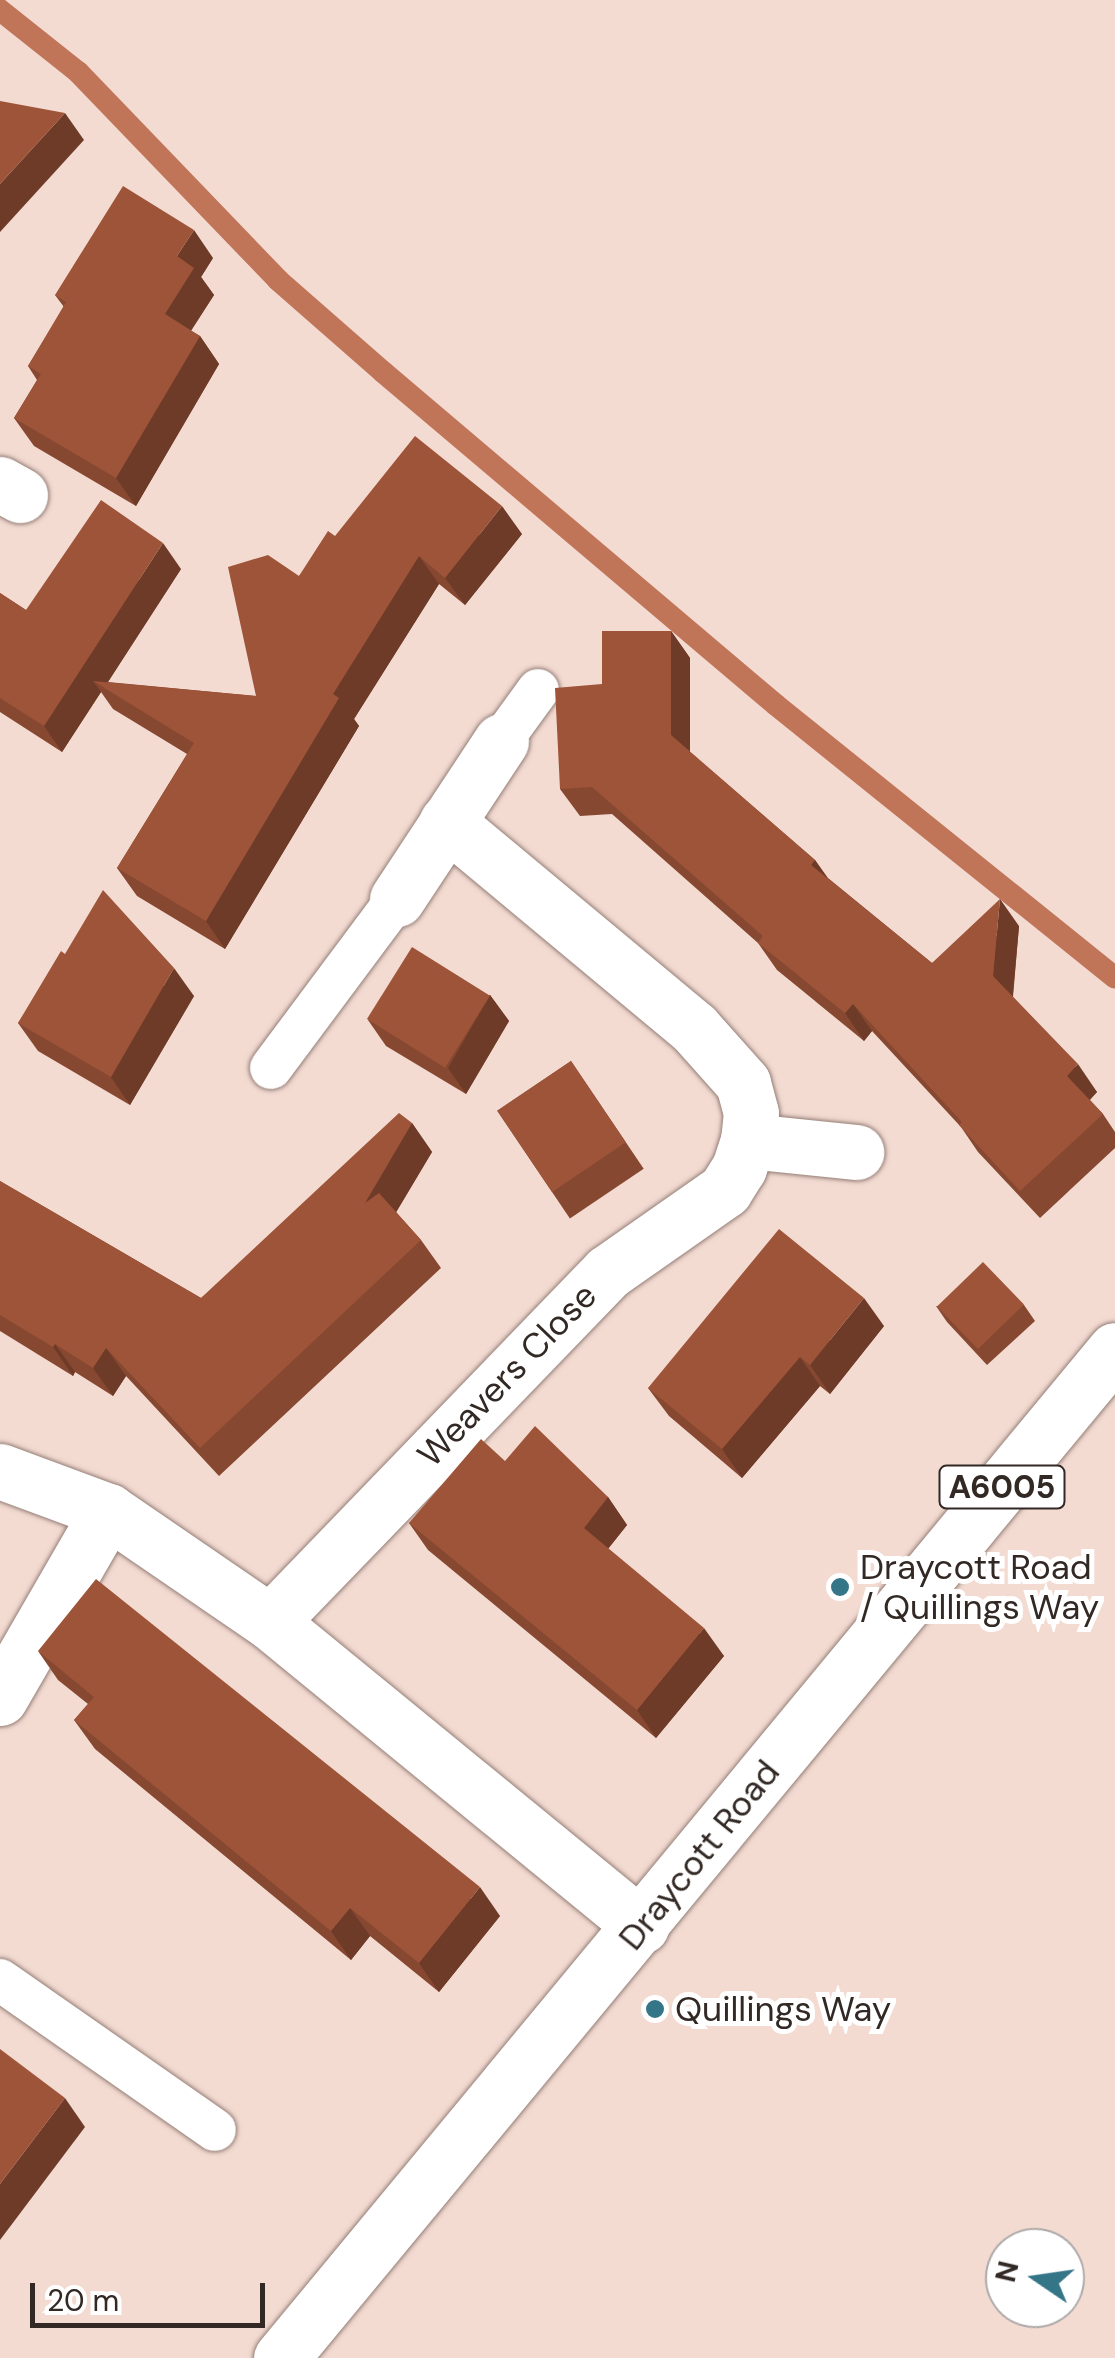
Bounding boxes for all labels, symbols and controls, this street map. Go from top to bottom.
street label: Weavers Close [409,1275,605,1475]
road number: A6005 [937,1460,1067,1514]
place label: Draycott Road / Quillings Way [860,1546,1099,1628]
marker: Draycott Road / Quillings Way [829,1576,851,1598]
street label: Draycott Road [610,1752,788,1958]
place label: Quillings Way [675,1988,891,2030]
marker: Quillings Way [644,1998,666,2020]
north arrow [985,2228,1085,2328]
text: N [987,2257,1028,2286]
scale bar [35,2263,270,2325]
text: 20 m [47,2281,119,2320]

